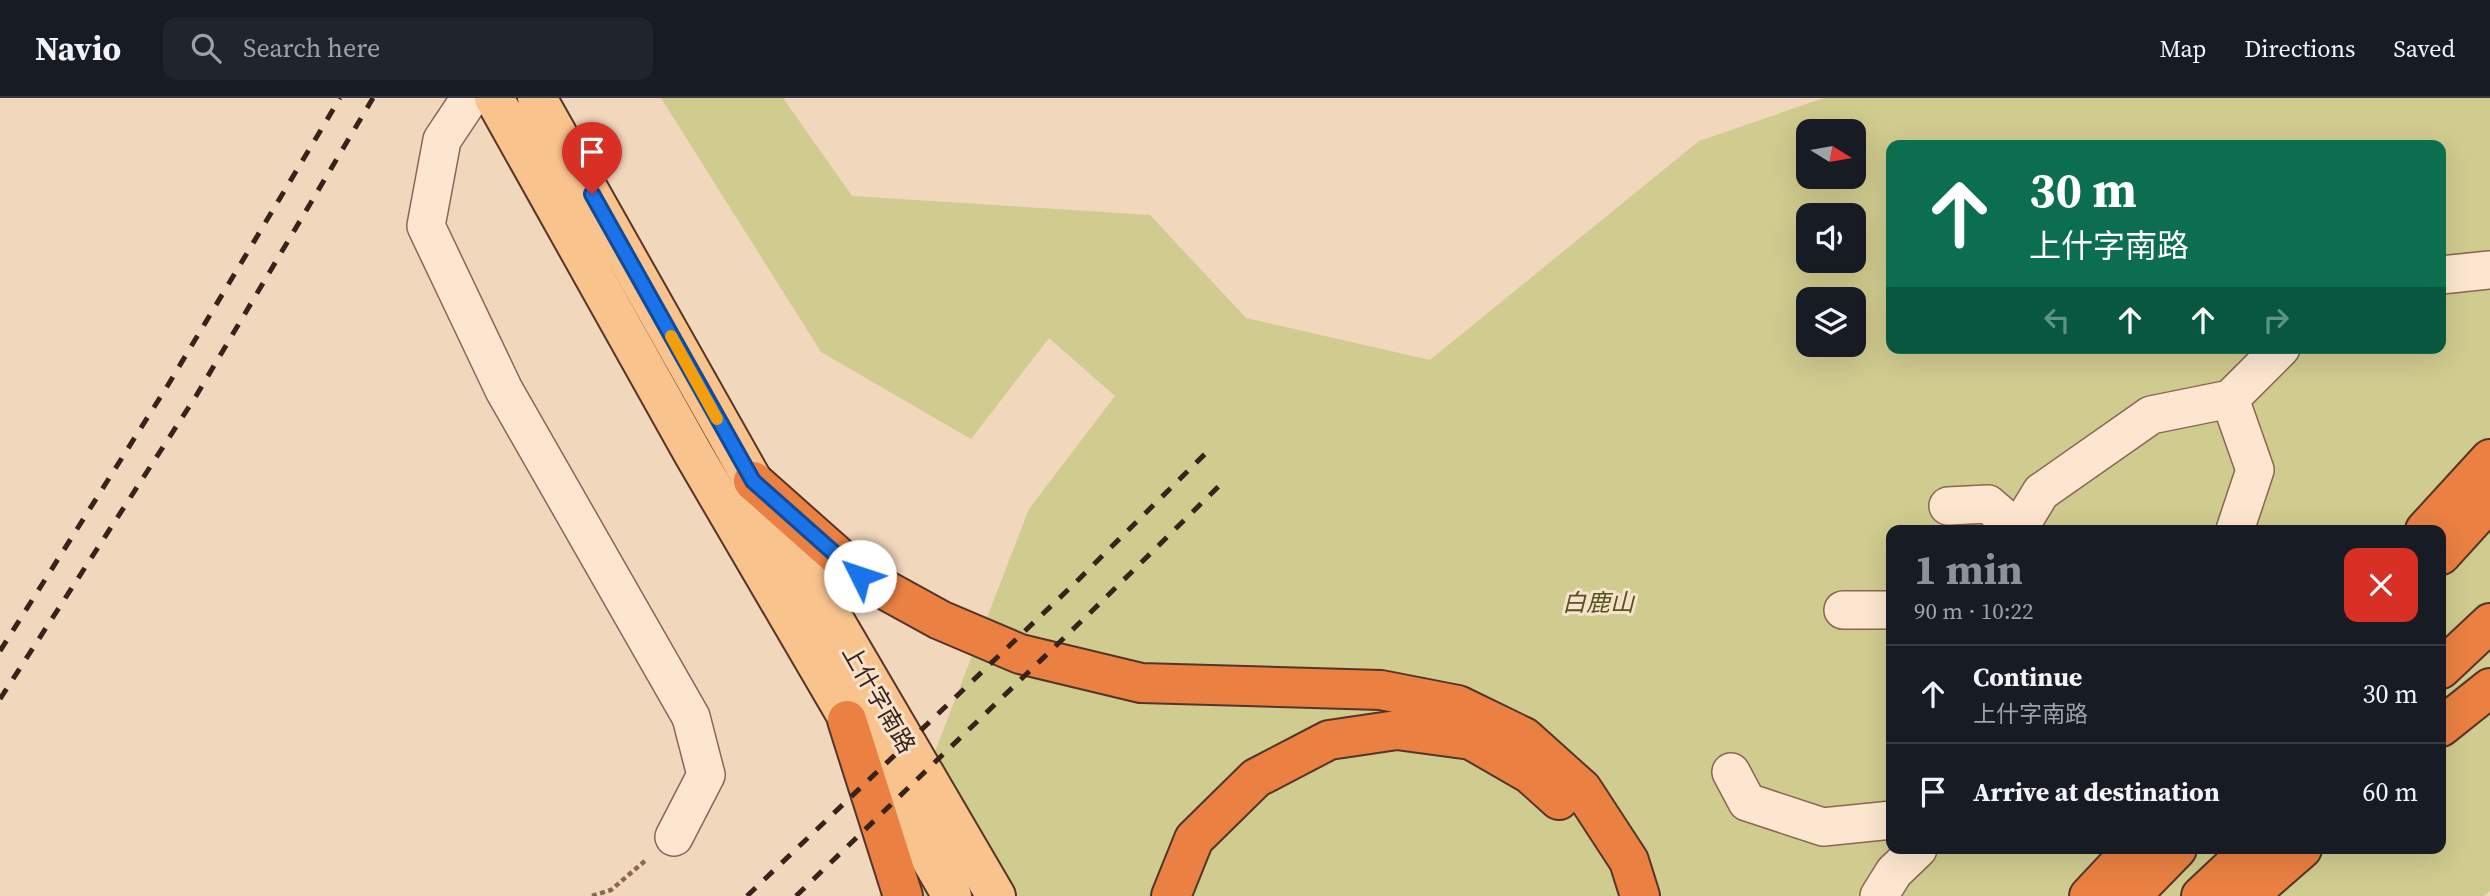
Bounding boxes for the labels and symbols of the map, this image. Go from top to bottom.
north arrow [1796,119,1866,189]
pin [562,122,622,194]
position arrow [823,539,897,613]
park label: 白鹿山 [1562,586,1636,619]
street label: 上什字南路 [835,639,923,759]

